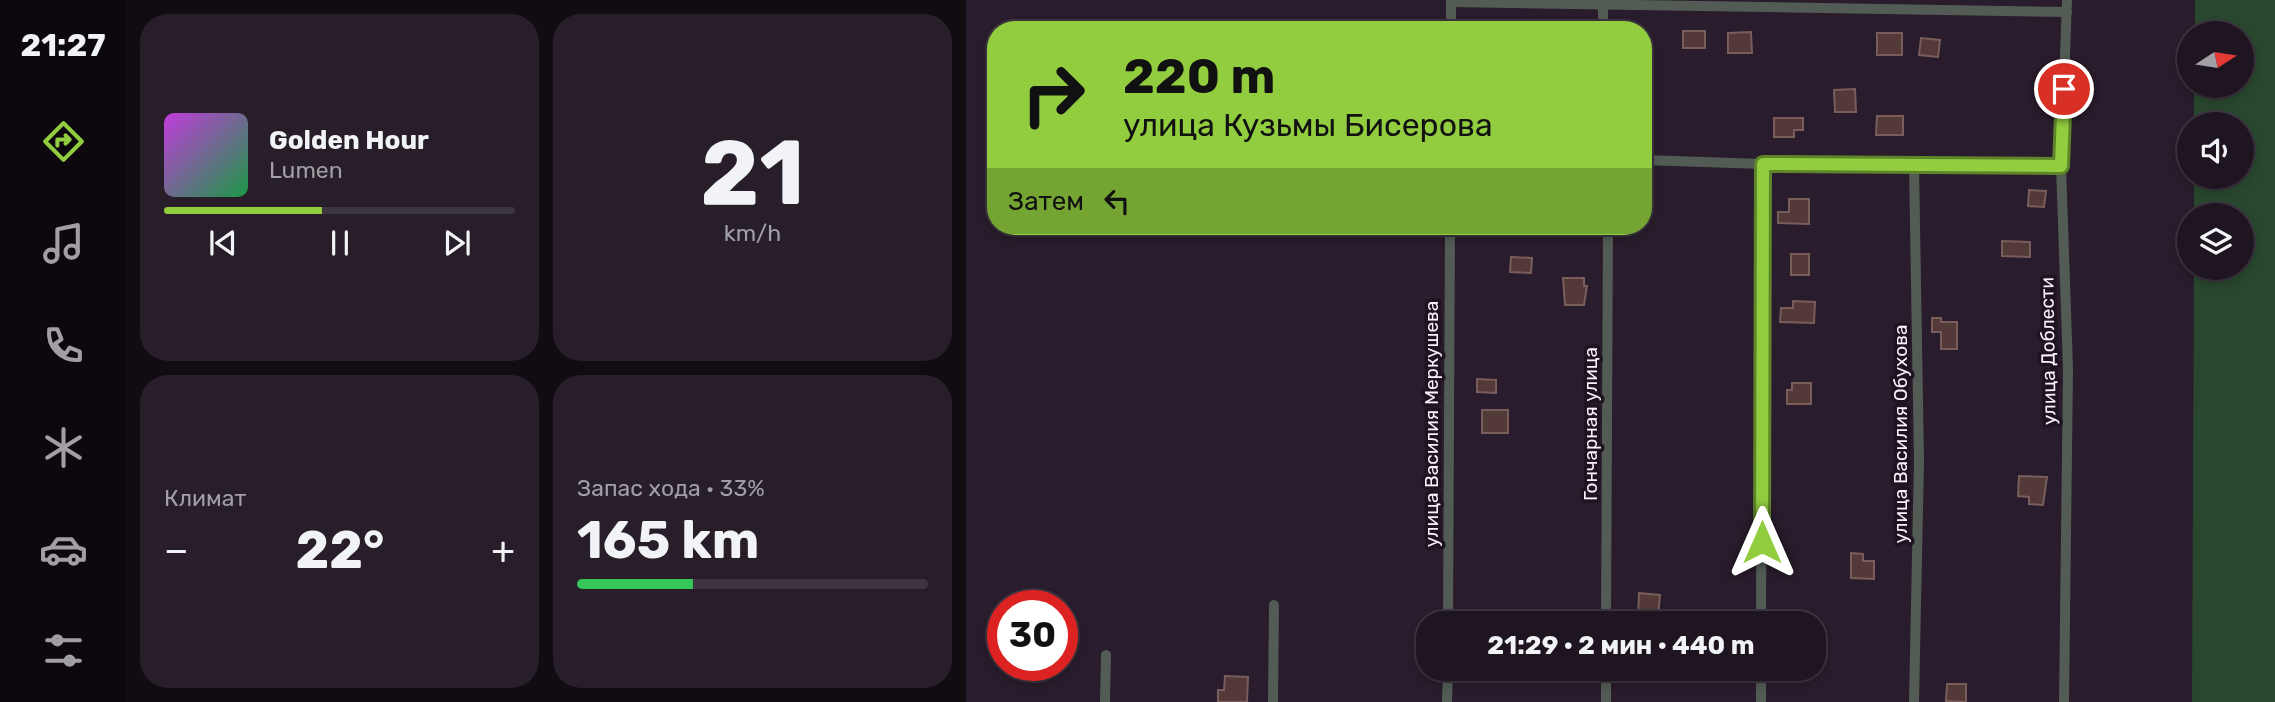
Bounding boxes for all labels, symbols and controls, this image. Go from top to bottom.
north arrow [2177,21,2254,98]
map controls [2177,21,2254,280]
text: 21:27 [20,26,106,64]
text: 220 m [1123,47,1275,105]
icon: right [1008,49,1099,140]
pin [2034,59,2094,119]
icon: arrive [2045,70,2083,108]
text: улица Кузьмы Бисерова [1123,106,1493,144]
button: sound [2177,112,2254,189]
icon: directions [39,117,88,166]
text: 21 [700,119,805,227]
text: Golden Hour [269,125,429,156]
text: Lumen [269,156,343,184]
icon: left [1098,182,1136,220]
text: Затем [1008,186,1084,217]
button: layers [2177,203,2254,280]
icon: music [39,219,88,268]
text: km/h [724,219,781,247]
icon: previous [204,224,242,262]
icon: pause [321,224,359,262]
icon: next [438,224,476,262]
street label: улица Доблести [2035,277,2061,425]
street label: улица Василия Меркушева [1420,301,1443,547]
icon: phone [39,321,88,370]
street label: улица Василия Обухова [1889,325,1912,543]
street label: Гончарная улица [1579,347,1602,501]
icon: climate [39,423,88,472]
text: Запас хода · 33% [577,474,765,502]
text: Климат [164,484,246,512]
position arrow [1725,505,1799,579]
text: 165 km [577,509,759,571]
text: 22° [296,519,385,581]
icon: car [39,525,88,574]
text: − [164,527,189,573]
text: + [491,527,515,573]
speed limit sign: 30 [987,590,1078,681]
icon: filters [39,626,88,675]
text: 21:29 · 2 мин · 440 m [1487,630,1755,661]

